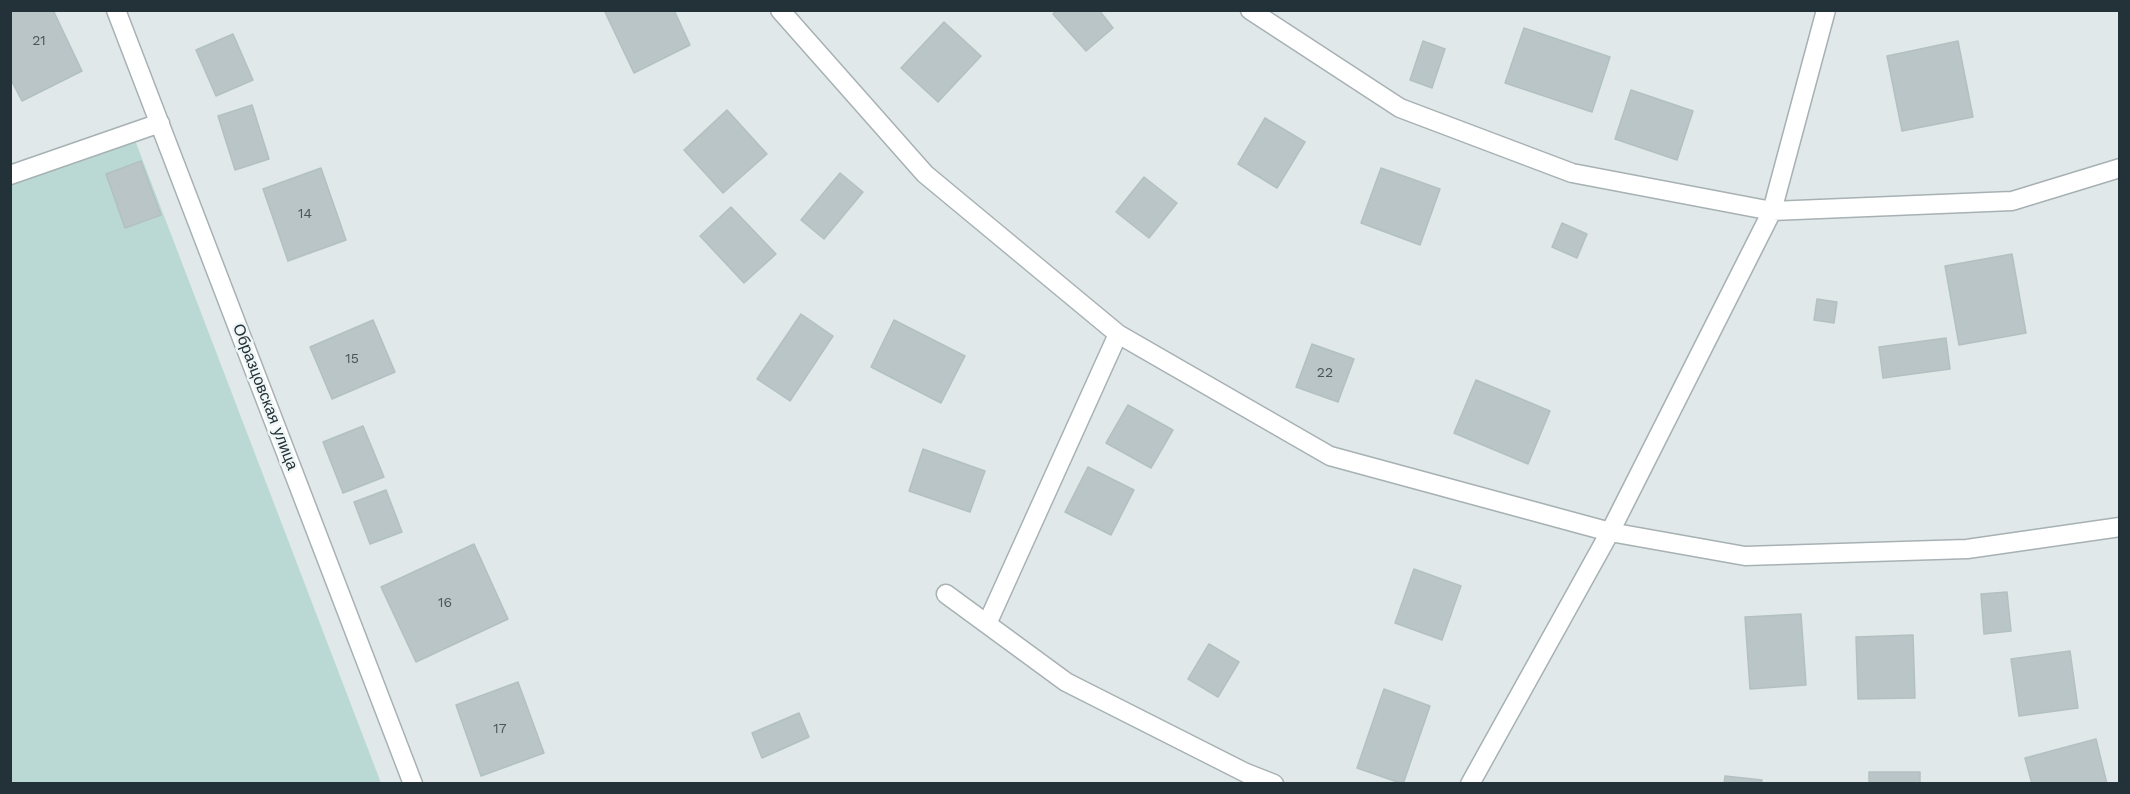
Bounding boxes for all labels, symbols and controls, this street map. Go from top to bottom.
house number: 21 [32,33,46,49]
house number: 14 [298,206,312,222]
street label: Образцовская улица [228,321,302,473]
house number: 15 [345,351,359,367]
house number: 22 [1317,365,1333,381]
house number: 16 [438,595,452,611]
house number: 17 [493,721,507,737]

